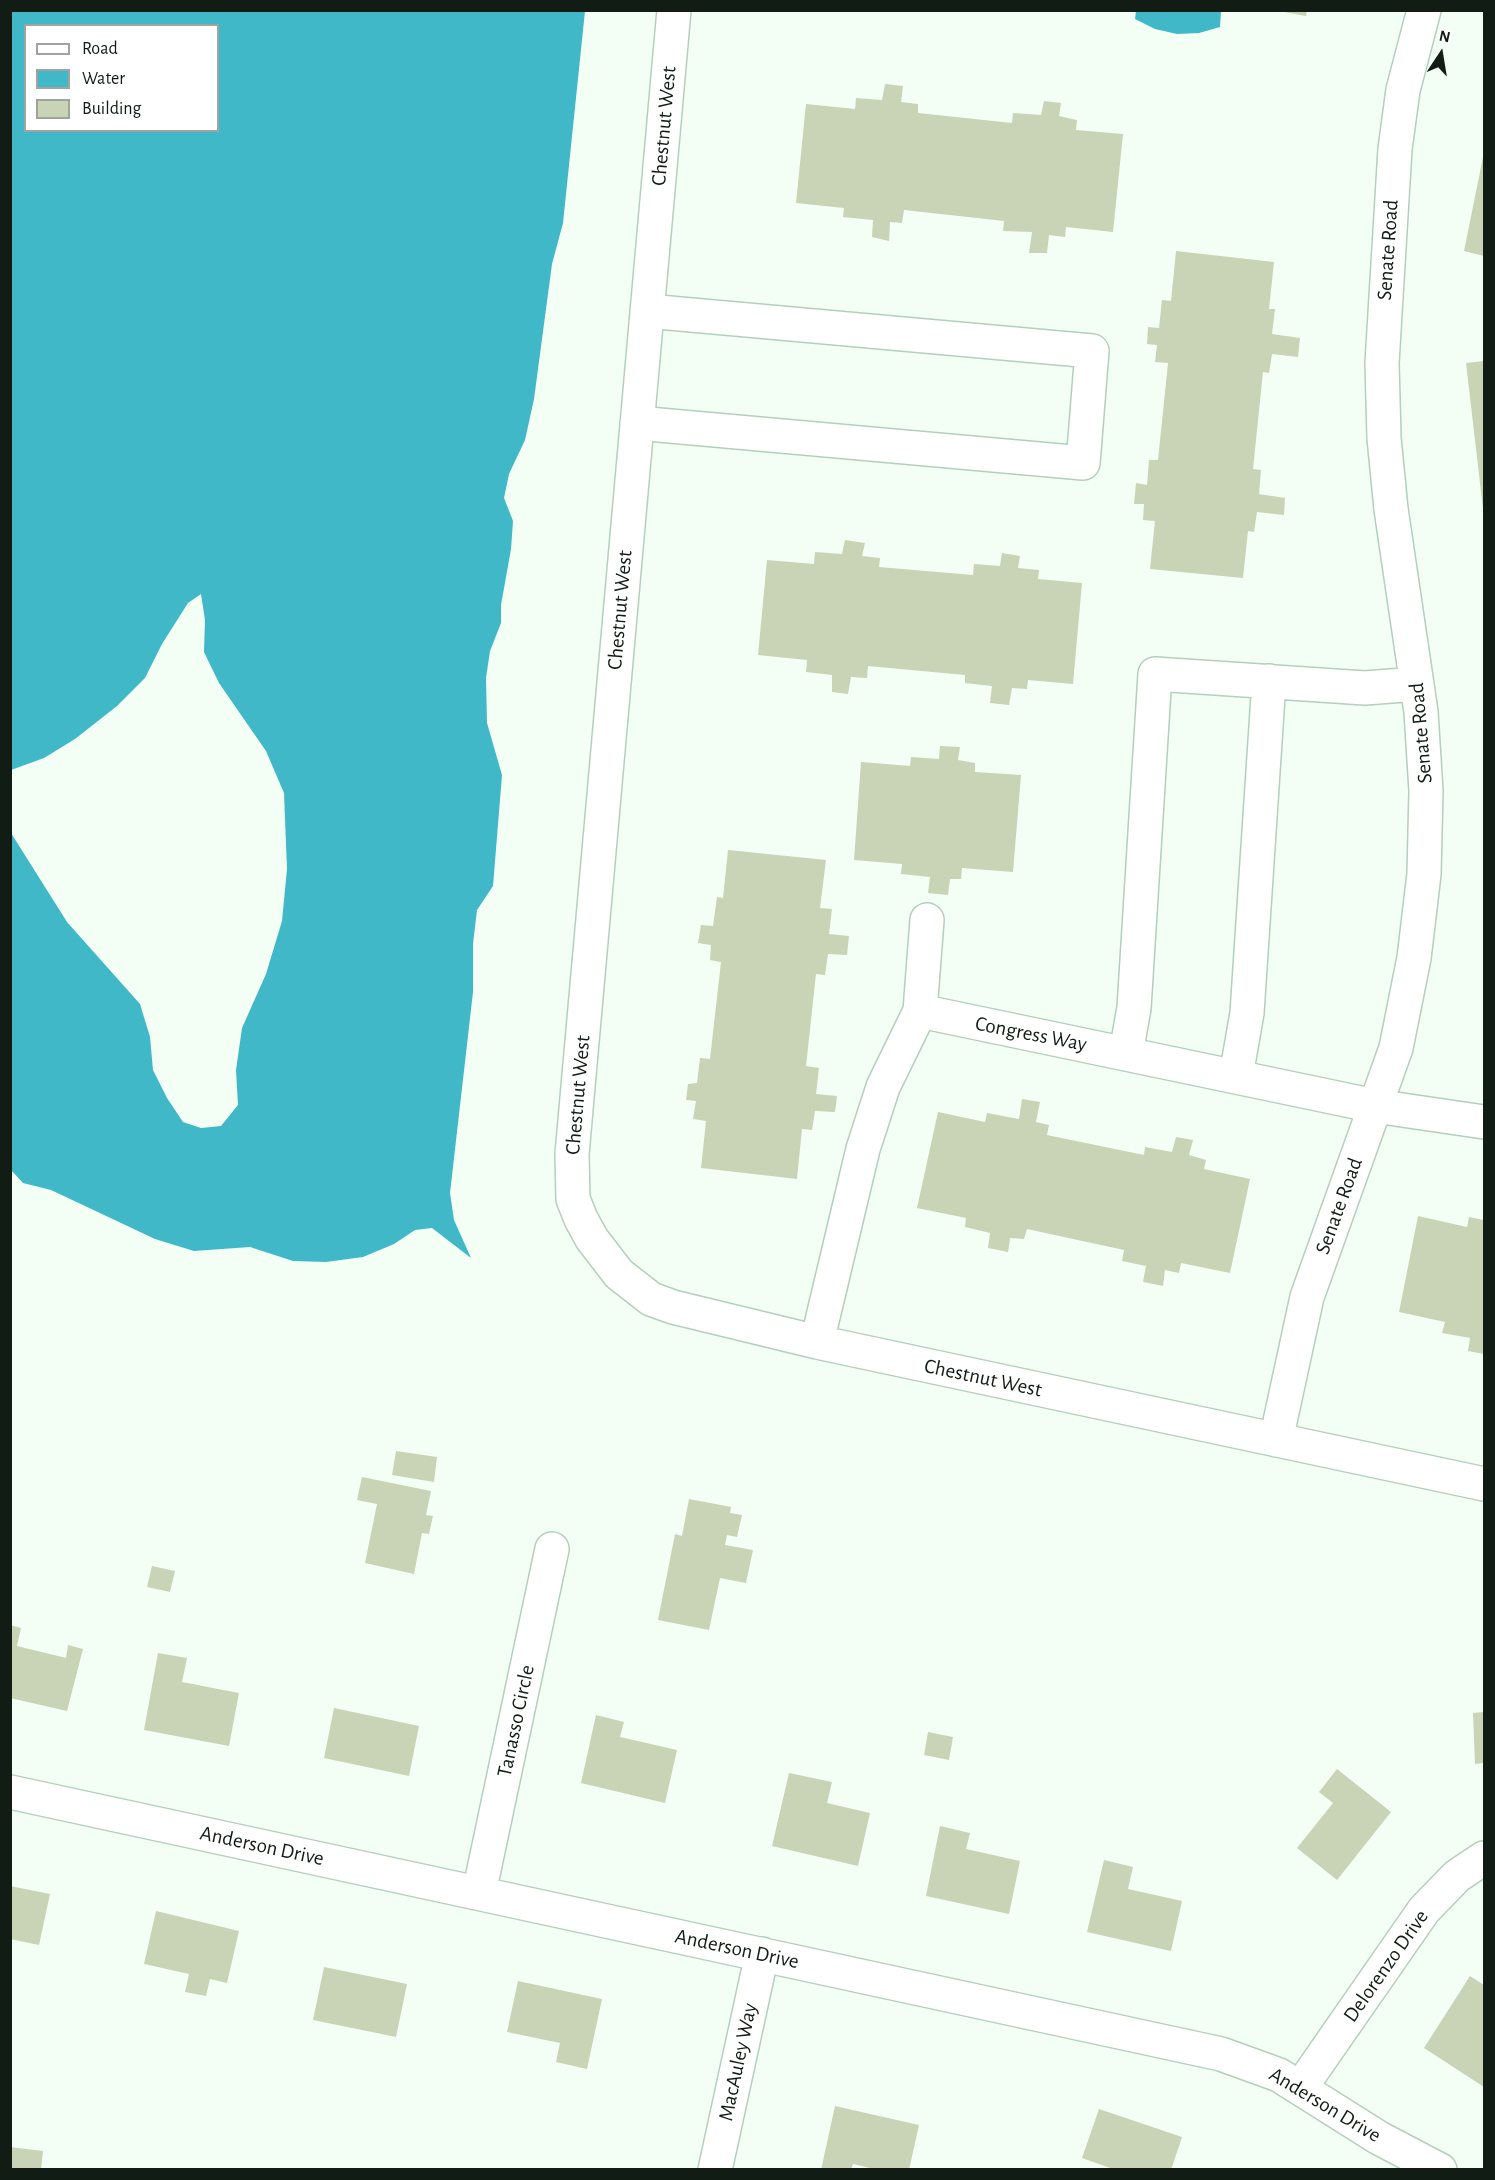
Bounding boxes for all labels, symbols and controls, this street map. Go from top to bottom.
legend [24,24,219,132]
north arrow [1411,24,1471,84]
text: N [1438,27,1452,45]
text: Road [82,40,118,58]
street label: Chestnut West [646,65,682,187]
text: Water [82,70,125,88]
text: Building [82,100,141,118]
street label: Senate Road [1372,199,1404,301]
street label: Chestnut West [602,549,638,671]
street label: Senate Road [1404,682,1438,784]
street label: Congress Way [973,1011,1089,1057]
street label: Chestnut West [560,1034,596,1156]
street label: Senate Road [1310,1154,1368,1258]
street label: Chestnut West [922,1353,1044,1403]
street label: Tanasso Circle [492,1663,540,1779]
street label: Anderson Drive [198,1821,326,1871]
street label: Delorenzo Drive [1338,1905,1434,2027]
street label: Anderson Drive [673,1924,801,1974]
street label: MacAuley Way [713,2001,763,2123]
street label: Anderson Drive [1265,2062,1385,2148]

